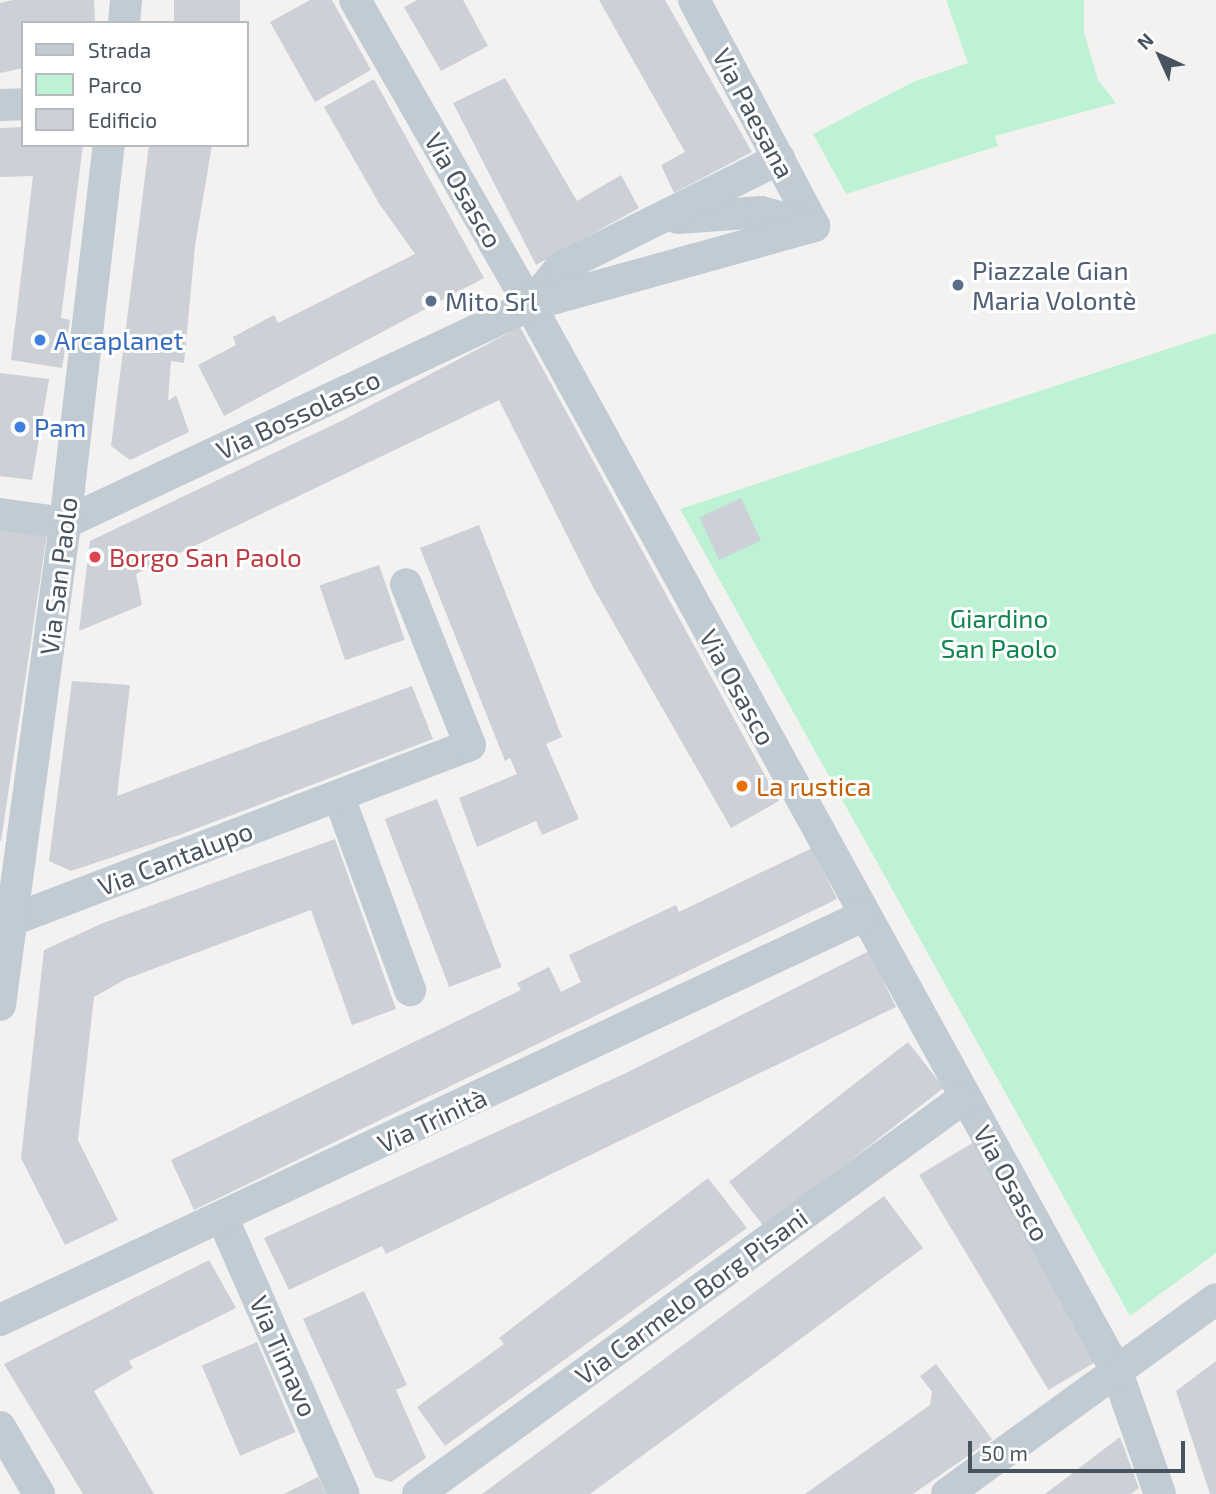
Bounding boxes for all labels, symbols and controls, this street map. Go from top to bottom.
legend [21,21,248,147]
north arrow [1125,21,1195,91]
text: N [1132,28,1158,54]
text: Strada [88,37,151,62]
street label: Via Paesana [707,43,801,183]
text: Parco [88,72,142,97]
text: Edificio [88,107,157,132]
street label: Via Osasco [419,127,509,253]
place label: Piazzale Gian Maria Volontè [972,254,1137,316]
marker: Piazzale Gian Maria Volontè [950,277,966,293]
place label: Mito Srl [445,285,537,317]
marker: Mito Srl [423,293,439,309]
place label: Arcaplanet [54,324,183,356]
marker: Arcaplanet [32,332,48,348]
street label: Via Bossolasco [211,362,385,466]
place label: Pam [34,411,86,443]
marker: Pam [12,419,28,435]
street label: Via San Paolo [33,495,83,657]
place label: Borgo San Paolo [109,541,302,573]
marker: Borgo San Paolo [87,549,103,565]
park label: Giardino San Paolo [941,602,1057,664]
street label: Via Osasco [693,624,783,750]
place label: La rustica [756,770,871,802]
marker: La rustica [734,778,750,794]
street label: Via Cantalupo [93,814,257,902]
street label: Via Trinità [372,1081,492,1159]
street label: Via Osasco [967,1120,1057,1246]
street label: Via Carmelo Borg Pisani [569,1201,813,1391]
street label: Via Timavo [243,1291,325,1421]
scale bar [971,1428,1188,1472]
text: 50 m [981,1440,1028,1465]

